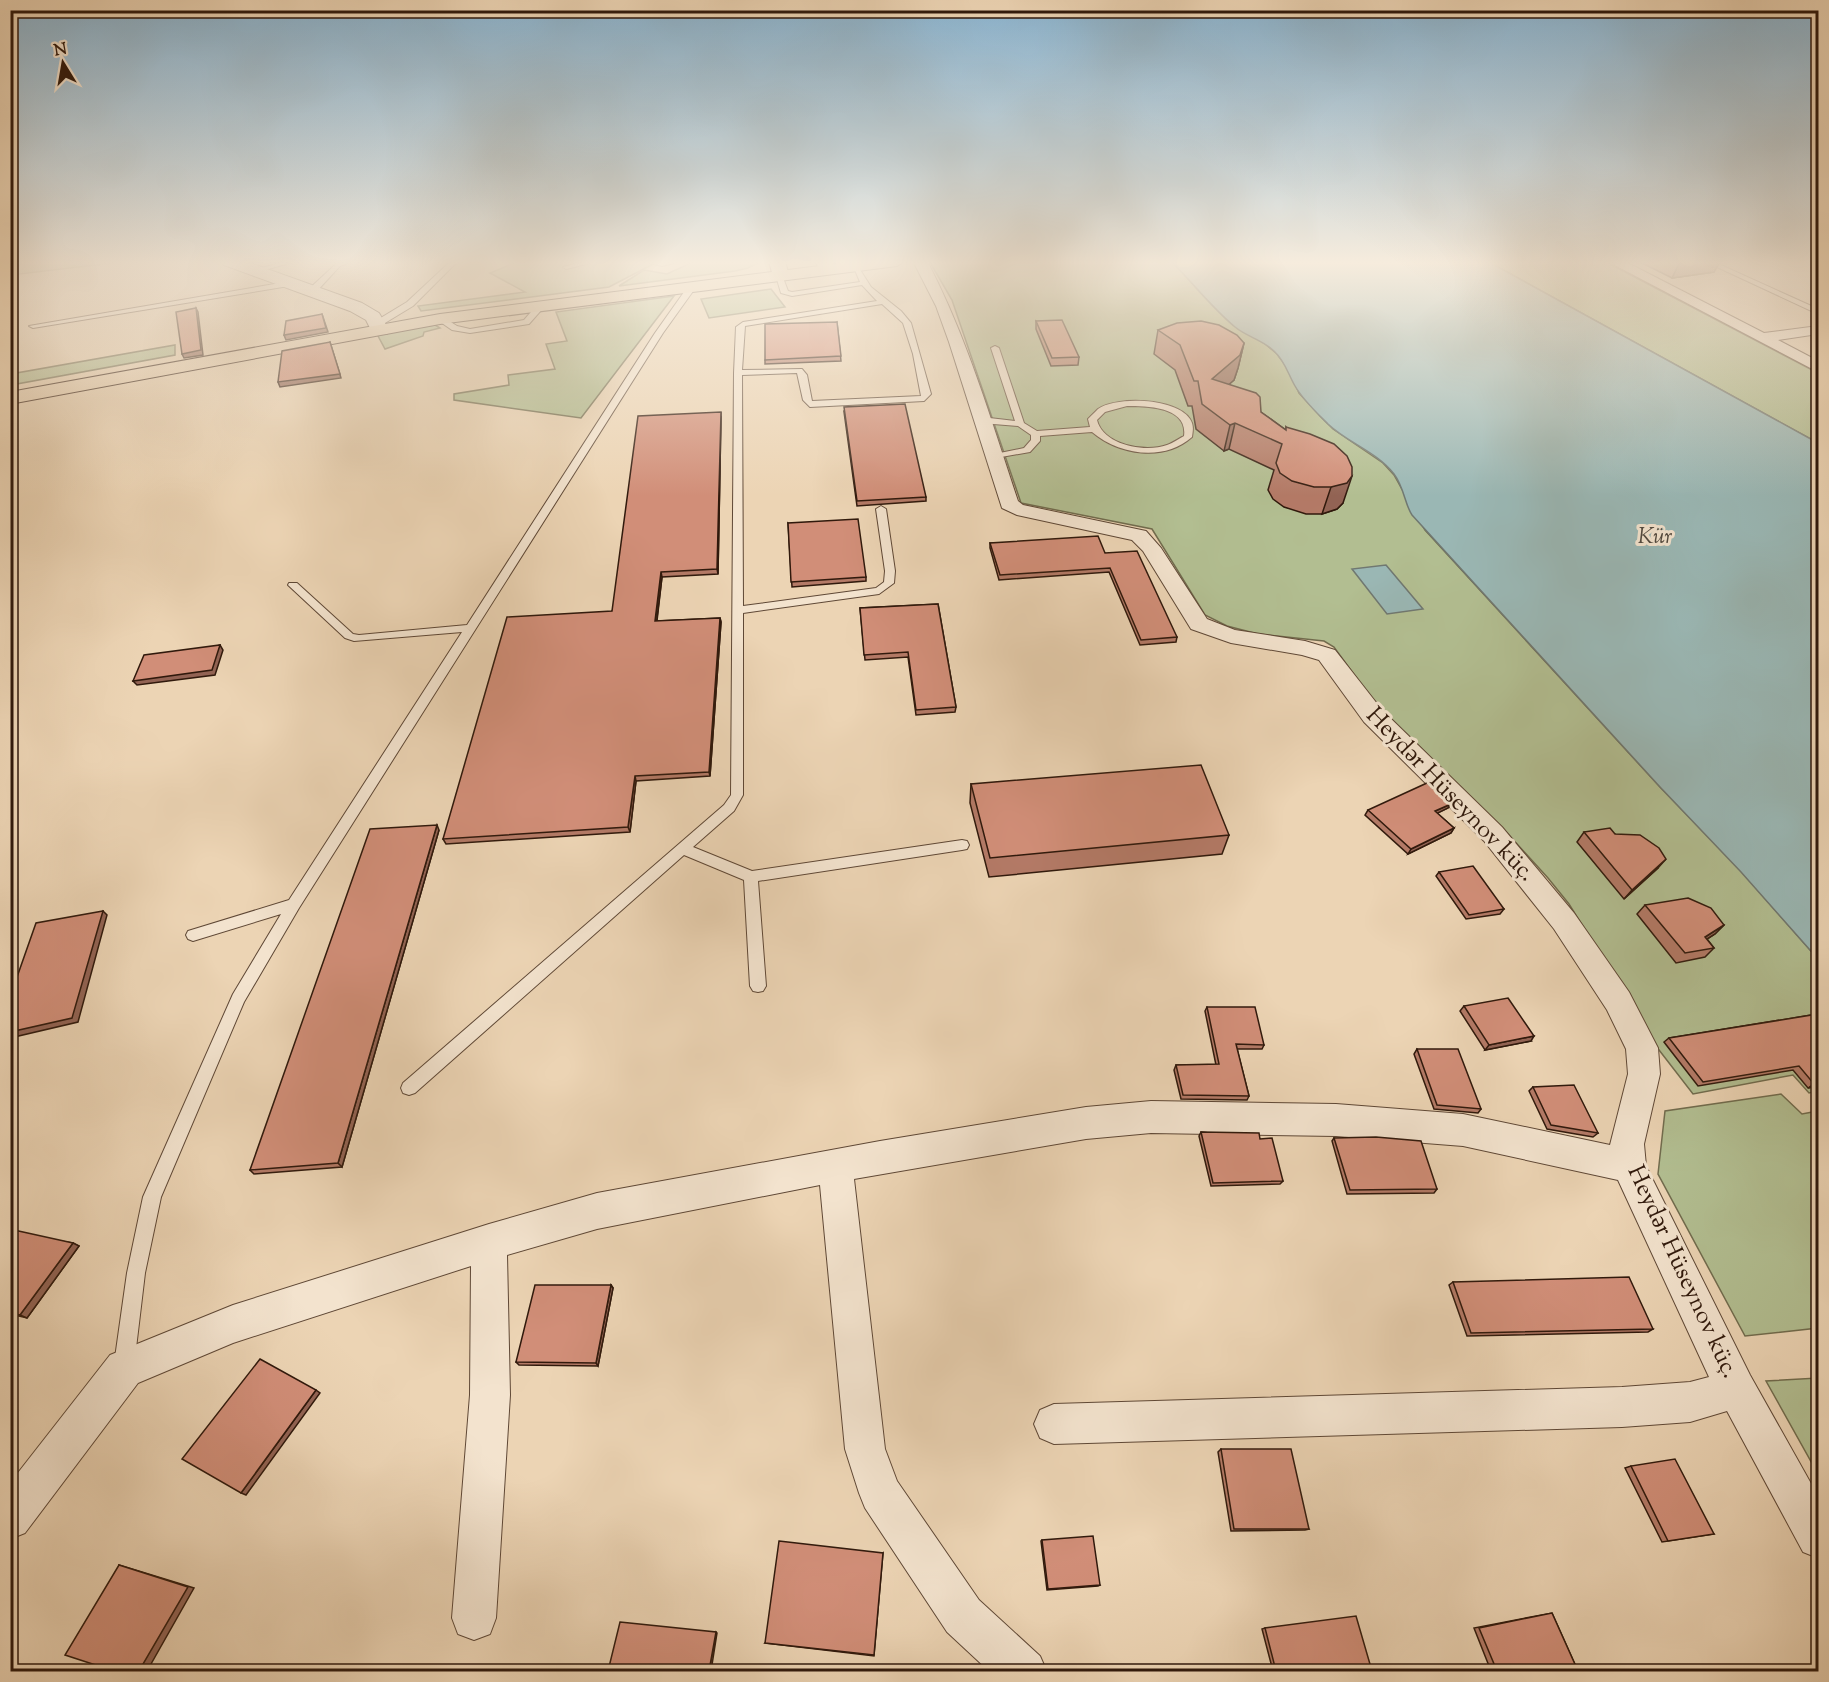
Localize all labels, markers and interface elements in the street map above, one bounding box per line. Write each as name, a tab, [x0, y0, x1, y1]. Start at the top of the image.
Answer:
north arrow	[33, 33, 93, 93]
text: N	[52, 38, 69, 63]
water label: Kür	[1638, 522, 1673, 554]
street label: Heydər Hüseynov küç.	[1357, 700, 1543, 890]
street label: Heydər Hüseynov küç.	[1618, 1160, 1746, 1384]

